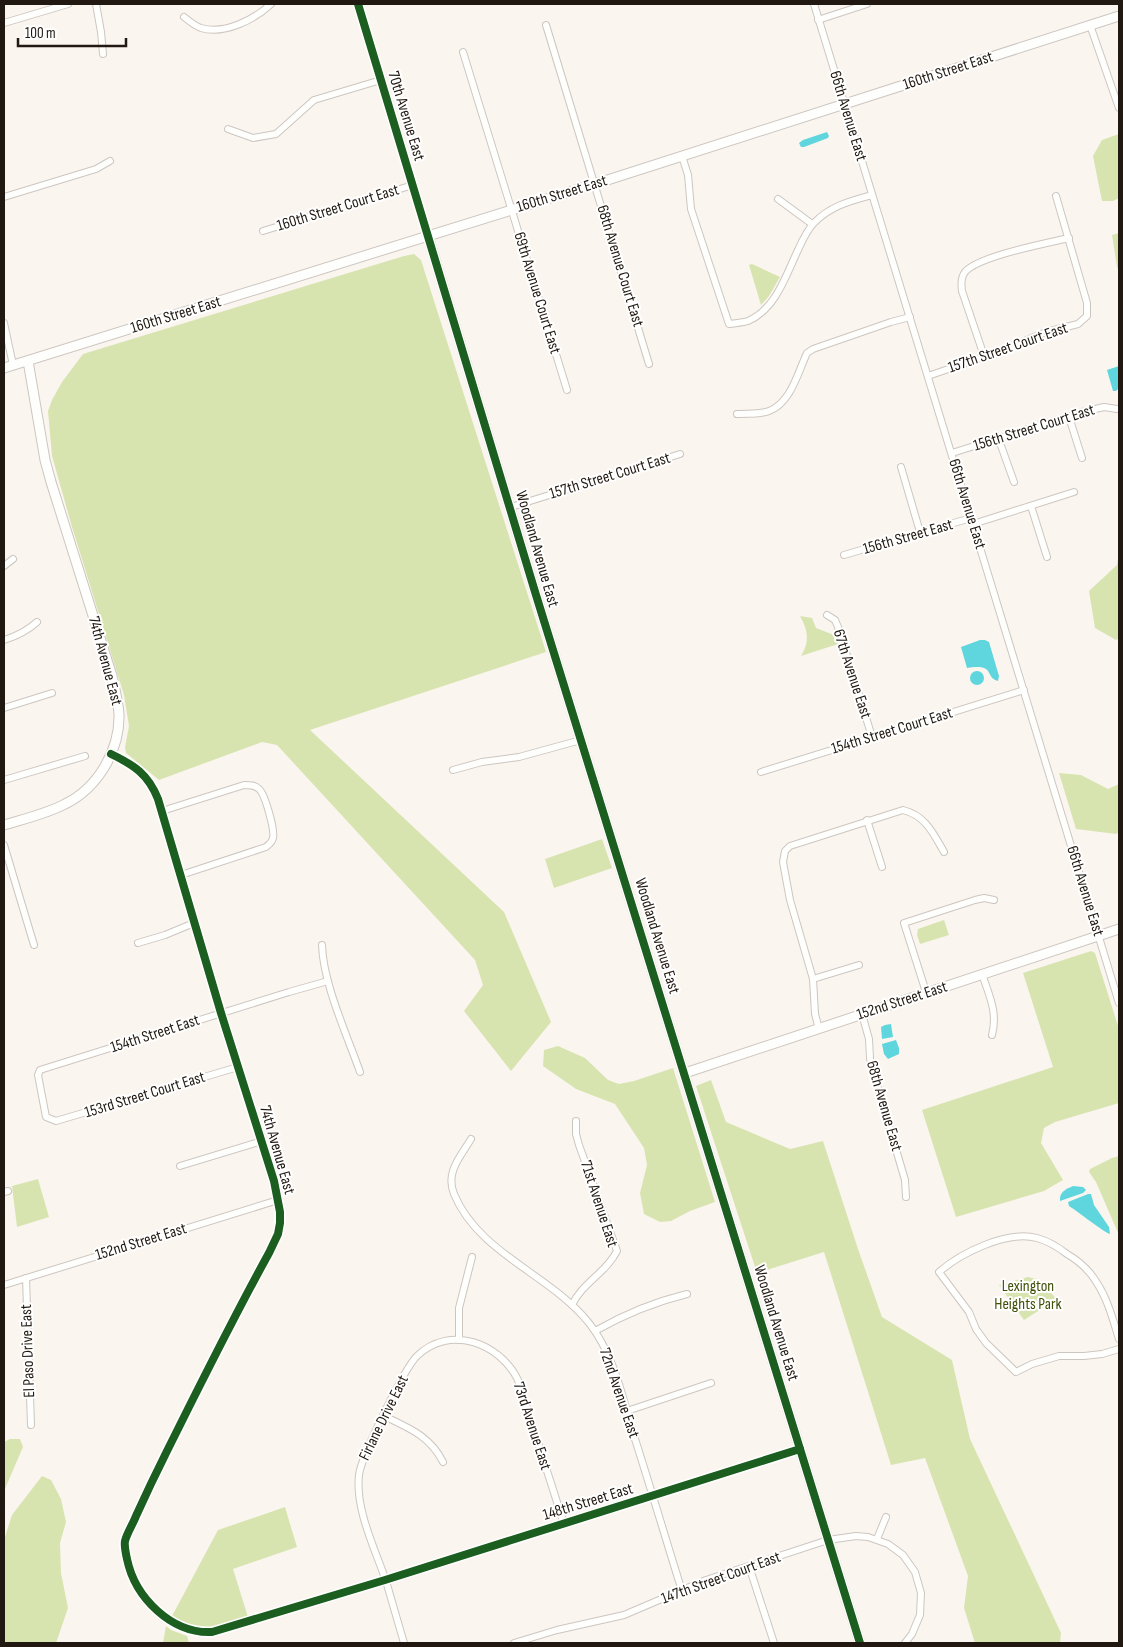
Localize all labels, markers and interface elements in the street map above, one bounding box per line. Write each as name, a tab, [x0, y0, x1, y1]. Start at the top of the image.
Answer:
scale bar	[18, 15, 125, 47]
text: 100 m	[25, 24, 56, 43]
street label: 160th Street East	[901, 47, 995, 94]
street label: 70th Avenue East	[383, 69, 429, 163]
street label: 66th Avenue East	[825, 69, 871, 163]
street label: 160th Street East	[515, 171, 610, 217]
street label: 160th Street Court East	[275, 180, 401, 236]
street label: 68th Avenue Court East	[592, 203, 648, 329]
street label: 69th Avenue Court East	[509, 230, 565, 356]
street label: 160th Street East	[129, 292, 224, 338]
street label: 157th Street Court East	[946, 319, 1070, 377]
street label: 156th Street Court East	[971, 400, 1097, 455]
street label: 157th Street Court East	[547, 449, 673, 503]
street label: 66th Avenue East	[944, 457, 990, 551]
street label: Woodland Avenue East	[511, 489, 563, 609]
street label: 156th Street East	[861, 515, 955, 559]
street label: 74th Avenue East	[84, 614, 126, 708]
street label: 67th Avenue East	[829, 627, 875, 721]
street label: 154th Street Court East	[829, 704, 955, 758]
street label: 66th Avenue East	[1062, 844, 1108, 938]
street label: Woodland Avenue East	[630, 876, 684, 996]
street label: 152nd Street East	[854, 977, 950, 1025]
street label: 154th Street East	[108, 1011, 202, 1057]
street label: 68th Avenue East	[862, 1059, 906, 1153]
street label: 153rd Street Court East	[83, 1068, 208, 1122]
street label: 74th Avenue East	[255, 1103, 299, 1197]
street label: 71st Avenue East	[576, 1158, 622, 1250]
street label: 152nd Street East	[93, 1219, 189, 1265]
street label: Woodland Avenue East	[749, 1263, 803, 1383]
park label: Lexington Heights Park	[994, 1277, 1062, 1314]
street label: El Paso Drive East	[17, 1304, 39, 1398]
street label: 72nd Avenue East	[595, 1346, 643, 1441]
street label: Firlane Drive East	[355, 1372, 413, 1464]
street label: 73rd Avenue East	[509, 1380, 555, 1473]
street label: 148th Street East	[541, 1479, 635, 1525]
street label: 147th Street Court East	[659, 1548, 783, 1608]

